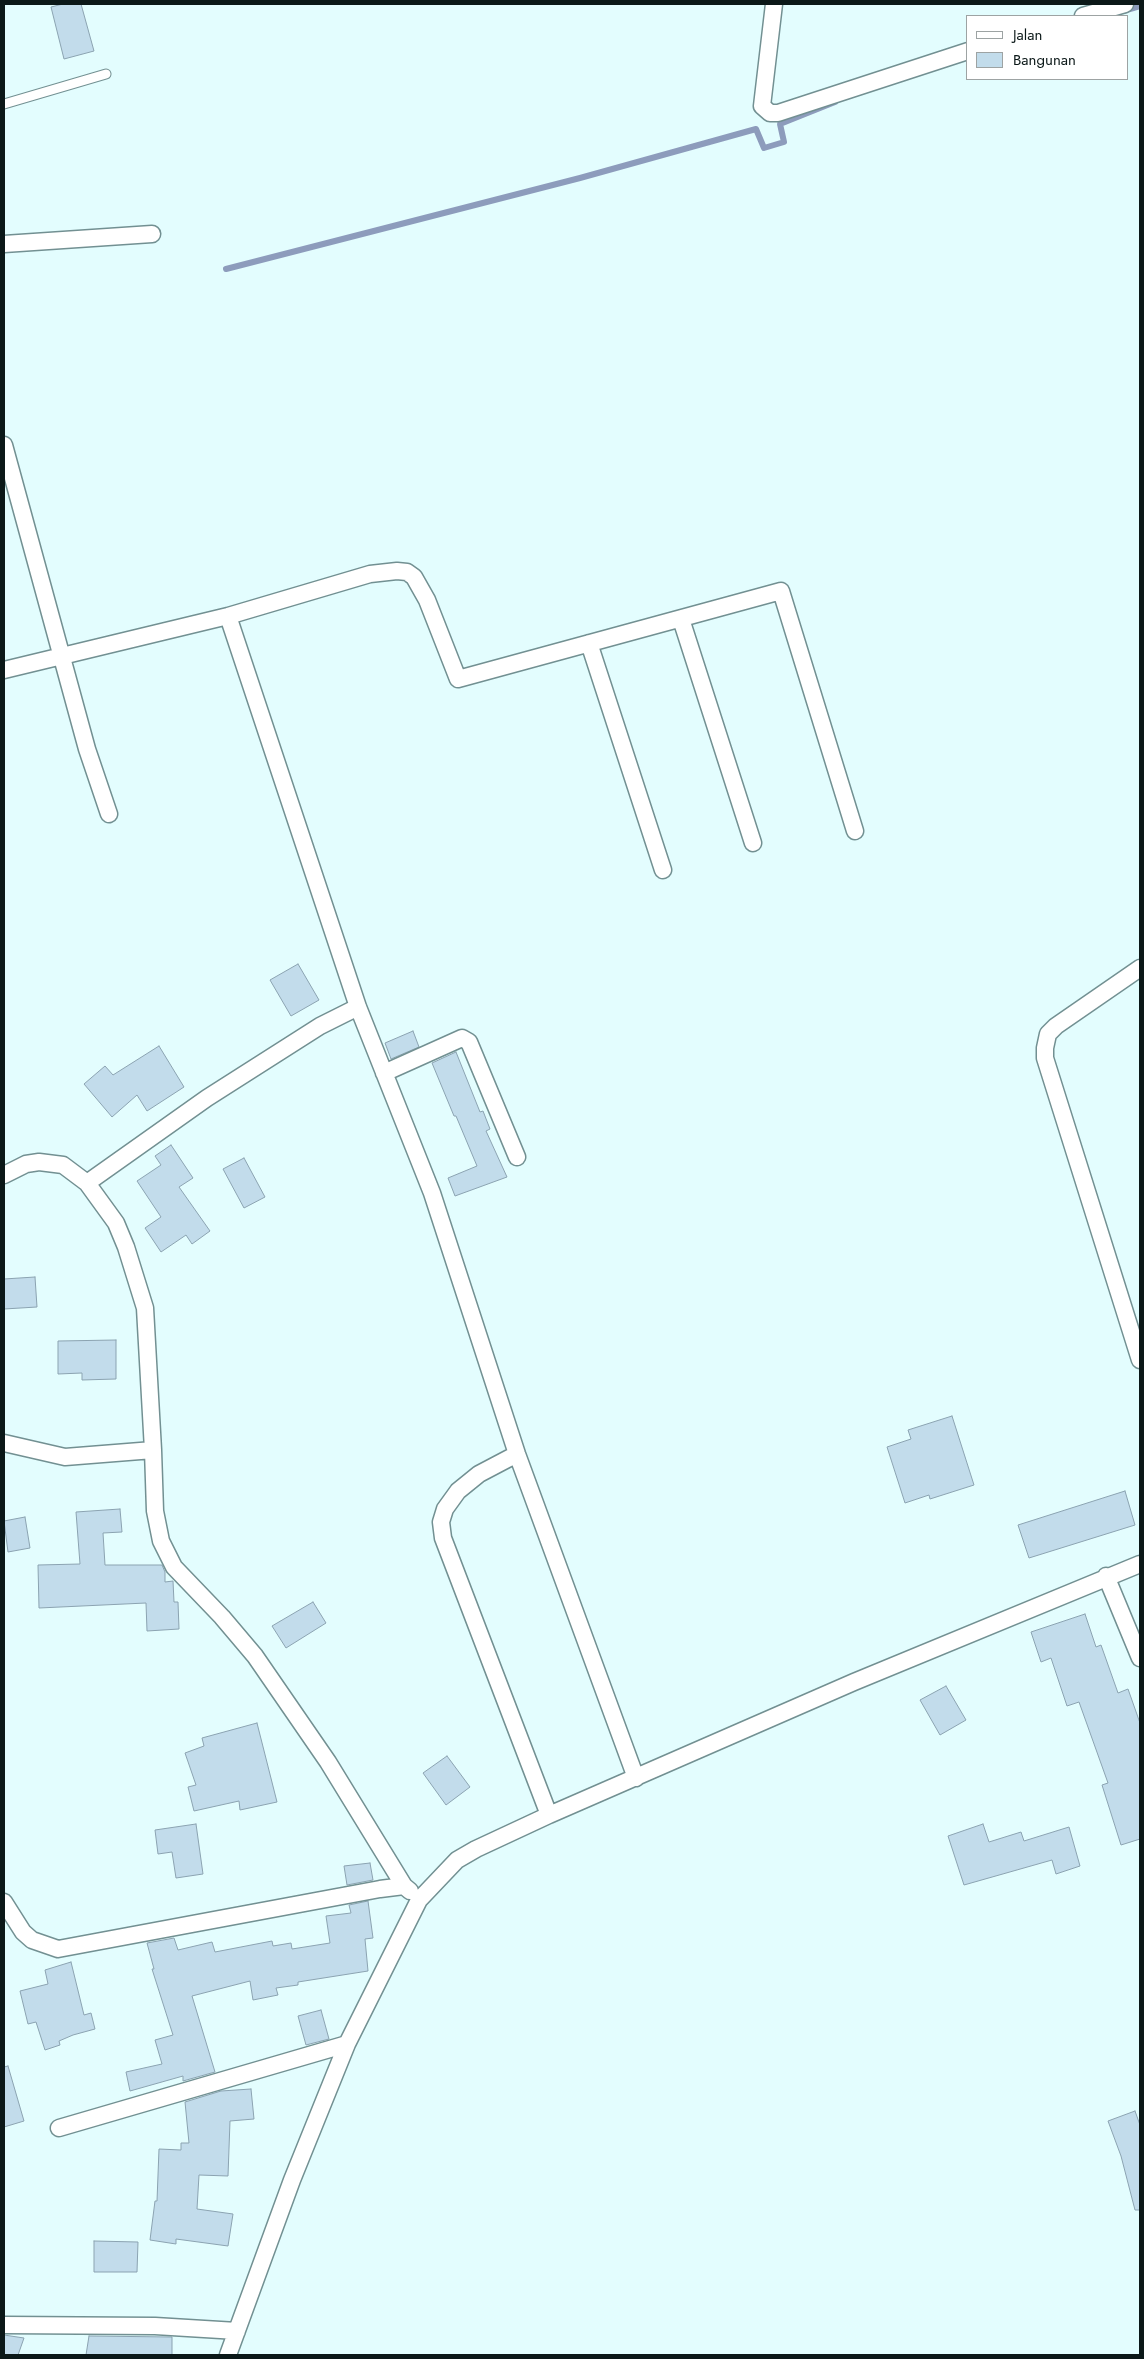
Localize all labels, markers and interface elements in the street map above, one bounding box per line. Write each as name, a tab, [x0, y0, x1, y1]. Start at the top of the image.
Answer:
legend	[966, 15, 1129, 80]
text: Jalan	[1013, 24, 1042, 46]
text: Bangunan	[1013, 49, 1076, 71]

